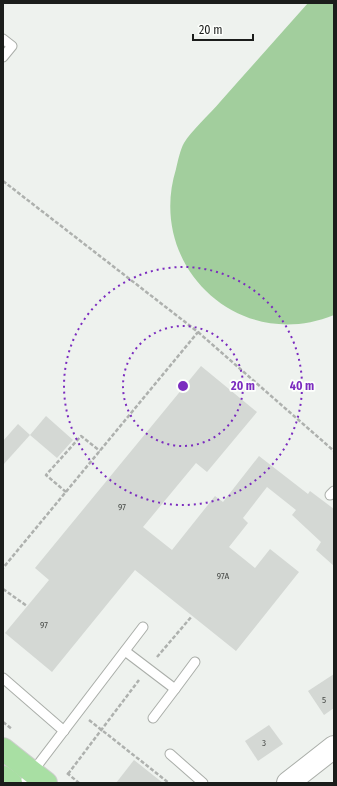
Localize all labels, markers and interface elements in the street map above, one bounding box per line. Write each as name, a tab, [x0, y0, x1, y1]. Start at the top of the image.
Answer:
scale bar	[193, 16, 253, 42]
text: 20 m	[199, 23, 223, 37]
centre of rings	[176, 379, 190, 393]
text: 20 m	[230, 379, 255, 393]
text: 40 m	[290, 379, 314, 393]
house number: 97	[118, 502, 126, 512]
house number: 97А	[217, 571, 229, 581]
house number: 97	[40, 620, 48, 630]
house number: 5	[322, 695, 326, 705]
house number: 3	[262, 738, 266, 748]

